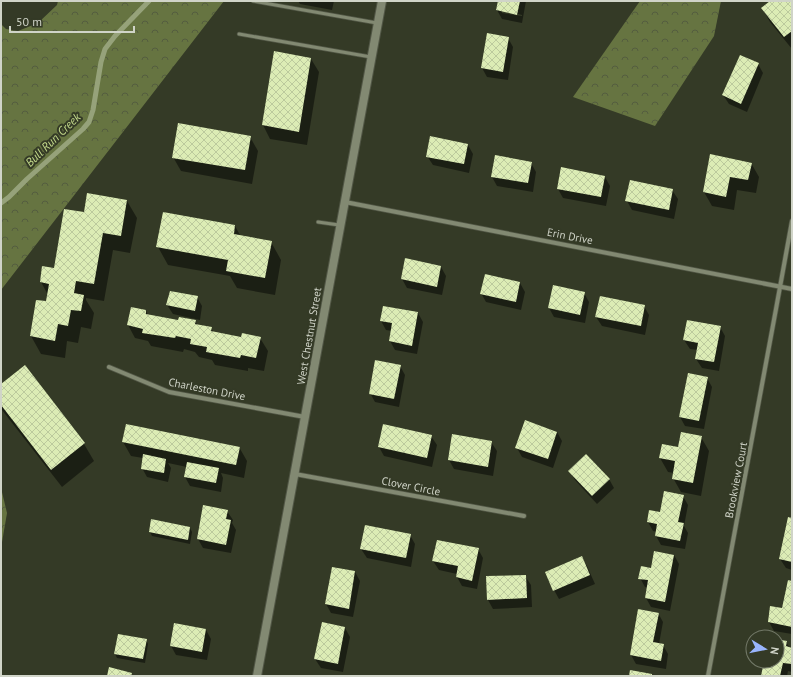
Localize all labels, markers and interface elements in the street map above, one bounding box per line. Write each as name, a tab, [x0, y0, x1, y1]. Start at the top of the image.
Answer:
scale bar	[10, 8, 134, 34]
text: 50 m	[16, 14, 42, 29]
water label: Bull Run Creek	[22, 109, 84, 170]
street label: Erin Drive	[546, 225, 594, 247]
street label: West Chestnut Street	[294, 286, 324, 386]
street label: Charleston Drive	[167, 375, 247, 403]
street label: Brookview Court	[722, 441, 750, 519]
street label: Clover Circle	[380, 473, 442, 499]
north arrow	[745, 629, 785, 669]
text: N	[767, 646, 782, 656]

